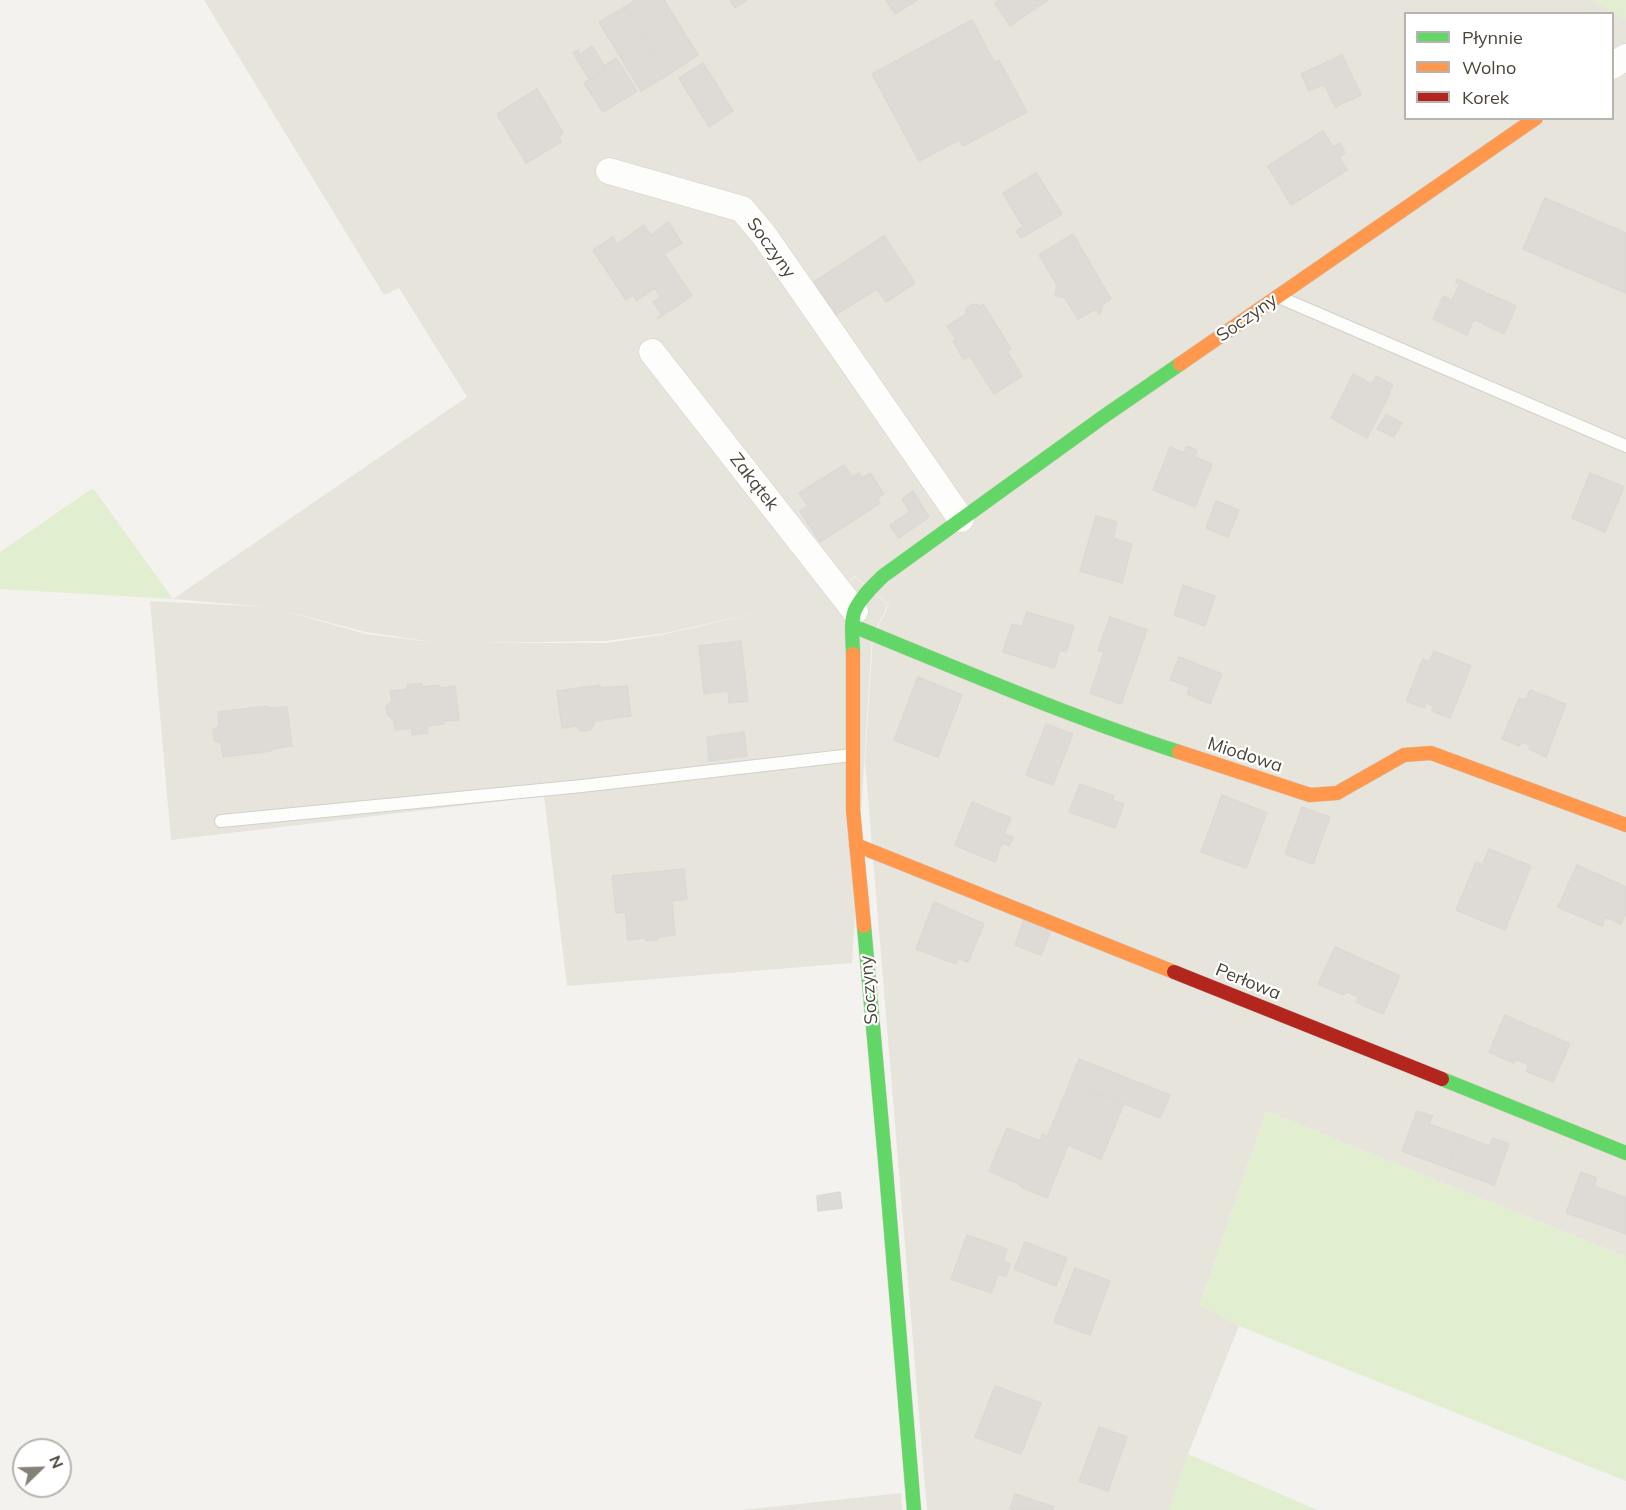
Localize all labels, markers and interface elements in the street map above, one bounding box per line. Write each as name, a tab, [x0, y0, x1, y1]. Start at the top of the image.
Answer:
legend	[1404, 12, 1614, 120]
text: Płynnie	[1462, 26, 1523, 49]
text: Wolno	[1462, 56, 1516, 79]
text: Korek	[1462, 86, 1509, 109]
street label: Soczyny	[742, 214, 800, 282]
street label: Soczyny	[1212, 289, 1282, 347]
street label: Zakątek	[725, 449, 783, 515]
street label: Miodowa	[1205, 733, 1285, 777]
street label: Soczyny	[855, 955, 883, 1025]
street label: Perłowa	[1212, 959, 1284, 1005]
north arrow	[12, 1438, 72, 1498]
text: N	[45, 1452, 68, 1471]

